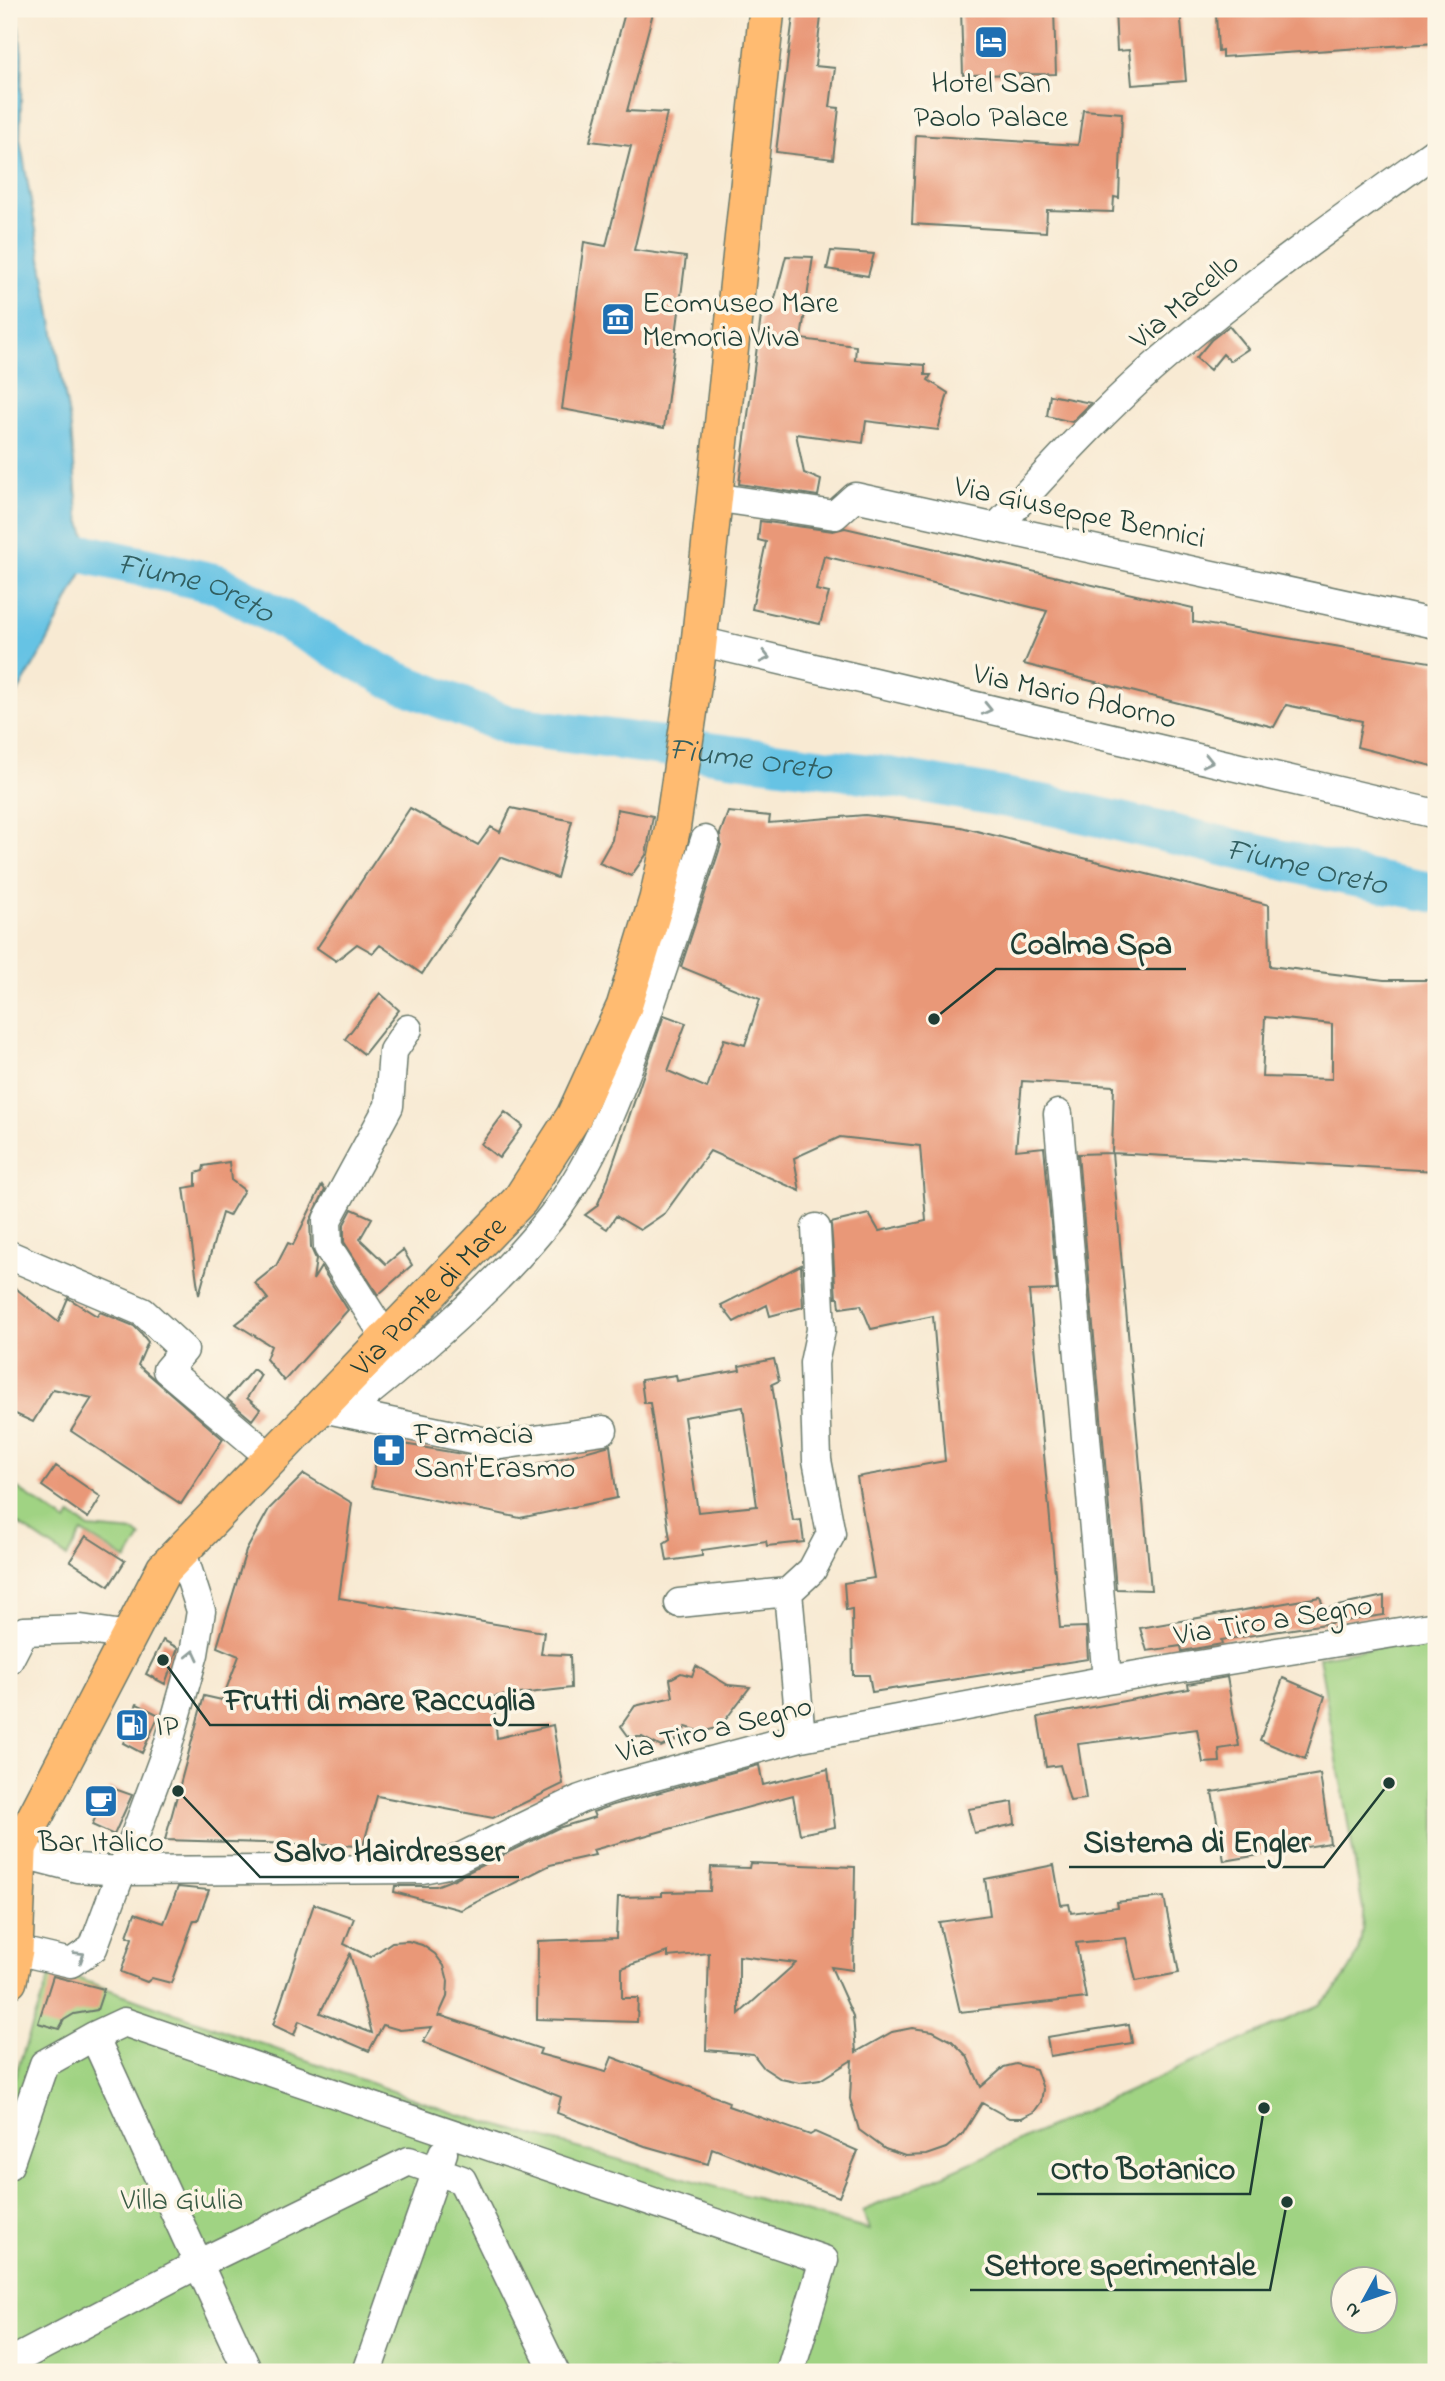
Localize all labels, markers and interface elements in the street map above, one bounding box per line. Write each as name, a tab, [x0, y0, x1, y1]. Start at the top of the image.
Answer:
hotel icon: Hotel San Paolo Palace	[972, 23, 1010, 61]
place label: Hotel San Paolo Palace	[914, 63, 1069, 141]
street label: Via Macello	[1121, 243, 1250, 362]
place label: Ecomuseo Mare Memoria Viva	[642, 283, 839, 361]
museum icon: Ecomuseo Mare Memoria Viva	[599, 300, 637, 338]
street label: Via Giuseppe Bennici	[949, 466, 1209, 562]
water label: Fiume Oreto	[112, 542, 283, 638]
one-way arrow	[759, 649, 771, 663]
street label: Via Mario Adorno	[967, 653, 1180, 743]
one-way arrow	[981, 701, 993, 715]
water label: Fiume Oreto	[665, 727, 836, 796]
one-way arrow	[1202, 752, 1214, 767]
water label: Fiume Oreto	[1220, 827, 1392, 910]
callout: Coalma Spa	[996, 916, 1186, 969]
text: Coalma Spa	[1010, 923, 1172, 970]
street label: Via Ponte di Mare	[341, 1207, 519, 1389]
place label: Farmacia Sant'Erasmo	[413, 1414, 575, 1492]
pharmacy icon: Farmacia Sant'Erasmo	[370, 1431, 408, 1469]
street label: Via Tiro a Segno	[1170, 1585, 1376, 1659]
one-way arrow	[185, 1649, 199, 1661]
callout: Frutti di mare Raccuglia	[210, 1672, 549, 1725]
text: Frutti di mare Raccuglia	[223, 1679, 535, 1727]
street label: Via Tiro a Segno	[611, 1685, 817, 1777]
fuel station icon: IP	[113, 1706, 151, 1744]
place label: IP	[156, 1706, 179, 1750]
cafe icon: Bar Italico	[82, 1782, 120, 1820]
callout: Sistema di Engler	[1069, 1814, 1324, 1867]
text: Sistema di Engler	[1083, 1821, 1312, 1869]
place label: Bar Italico	[37, 1822, 164, 1866]
callout: Salvo Hairdresser	[260, 1824, 519, 1877]
text: Salvo Hairdresser	[274, 1830, 505, 1877]
one-way arrow	[72, 1951, 85, 1964]
callout: Orto Botanico	[1037, 2141, 1250, 2194]
text: Orto Botanico	[1051, 2148, 1235, 2195]
park label: Villa Giulia	[120, 2180, 243, 2224]
callout: Settore sperimentale	[970, 2237, 1270, 2290]
text: Settore sperimentale	[984, 2244, 1258, 2291]
north arrow	[1330, 2266, 1400, 2336]
text: N	[1338, 2296, 1367, 2323]

